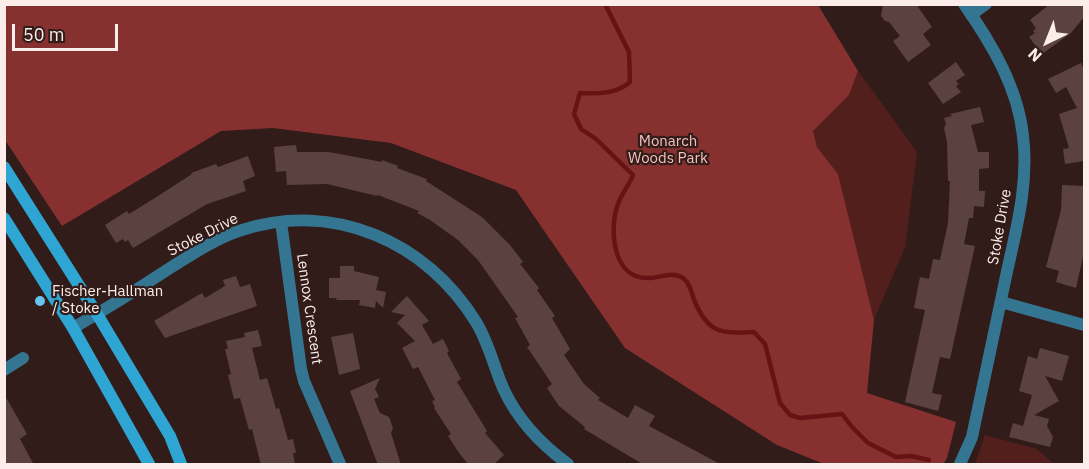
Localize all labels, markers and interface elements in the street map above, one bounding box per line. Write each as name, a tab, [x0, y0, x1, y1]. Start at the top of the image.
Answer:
scale bar	[15, 12, 122, 50]
north arrow	[1017, 12, 1077, 72]
text: 50 m	[23, 23, 65, 46]
text: N	[1024, 44, 1046, 66]
park label: Monarch Woods Park	[628, 133, 708, 168]
street label: Stoke Drive	[984, 188, 1016, 266]
street label: Stoke Drive	[165, 210, 241, 260]
street label: Lennox Crescent	[292, 252, 326, 366]
place label: Fischer-Hallman / Stoke	[52, 283, 163, 318]
marker: Fischer-Hallman / Stoke	[33, 294, 47, 308]

